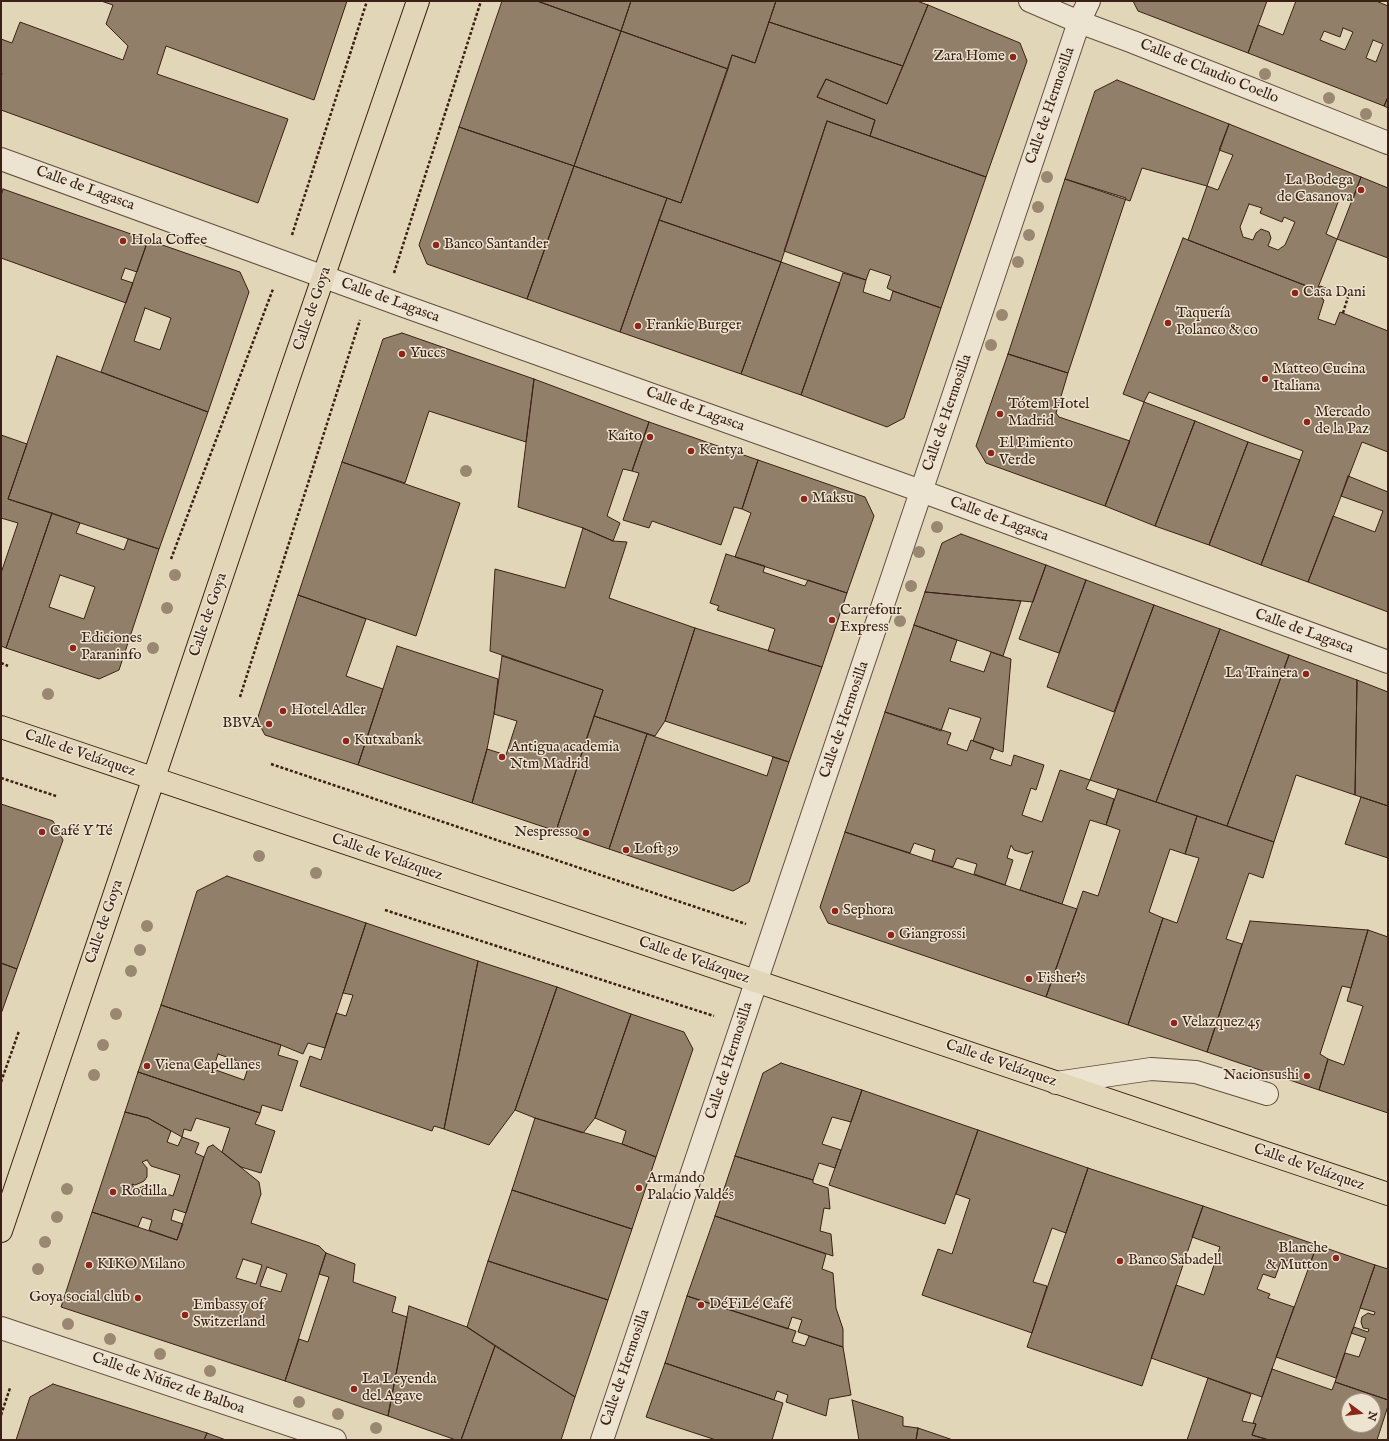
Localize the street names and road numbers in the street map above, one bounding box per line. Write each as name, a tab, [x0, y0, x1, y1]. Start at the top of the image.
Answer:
street label: Calle de Claudio Coello	[1137, 36, 1281, 108]
street label: Calle de Hermosilla	[1023, 45, 1079, 167]
street label: Calle de Lagasca	[33, 163, 137, 215]
street label: Calle de Goya	[290, 265, 336, 353]
street label: Calle de Lagasca	[338, 275, 442, 327]
street label: Calle de Hermosilla	[920, 352, 976, 474]
street label: Calle de Lagasca	[643, 384, 747, 436]
street label: Calle de Lagasca	[947, 494, 1051, 546]
street label: Calle de Goya	[186, 571, 232, 659]
street label: Calle de Lagasca	[1252, 606, 1356, 658]
street label: Calle de Hermosilla	[817, 659, 873, 781]
street label: Calle de Velázquez	[22, 727, 138, 781]
street label: Calle de Velázquez	[329, 831, 445, 885]
street label: Calle de Goya	[82, 878, 128, 966]
street label: Calle de Velázquez	[636, 934, 752, 988]
street label: Calle de Hermosilla	[703, 1000, 757, 1122]
street label: Calle de Velázquez	[943, 1037, 1059, 1091]
street label: Calle de Velázquez	[1251, 1141, 1367, 1195]
street label: Calle de Hermosilla	[598, 1307, 654, 1429]
street label: Calle de Núñez de Balboa	[89, 1349, 247, 1419]

